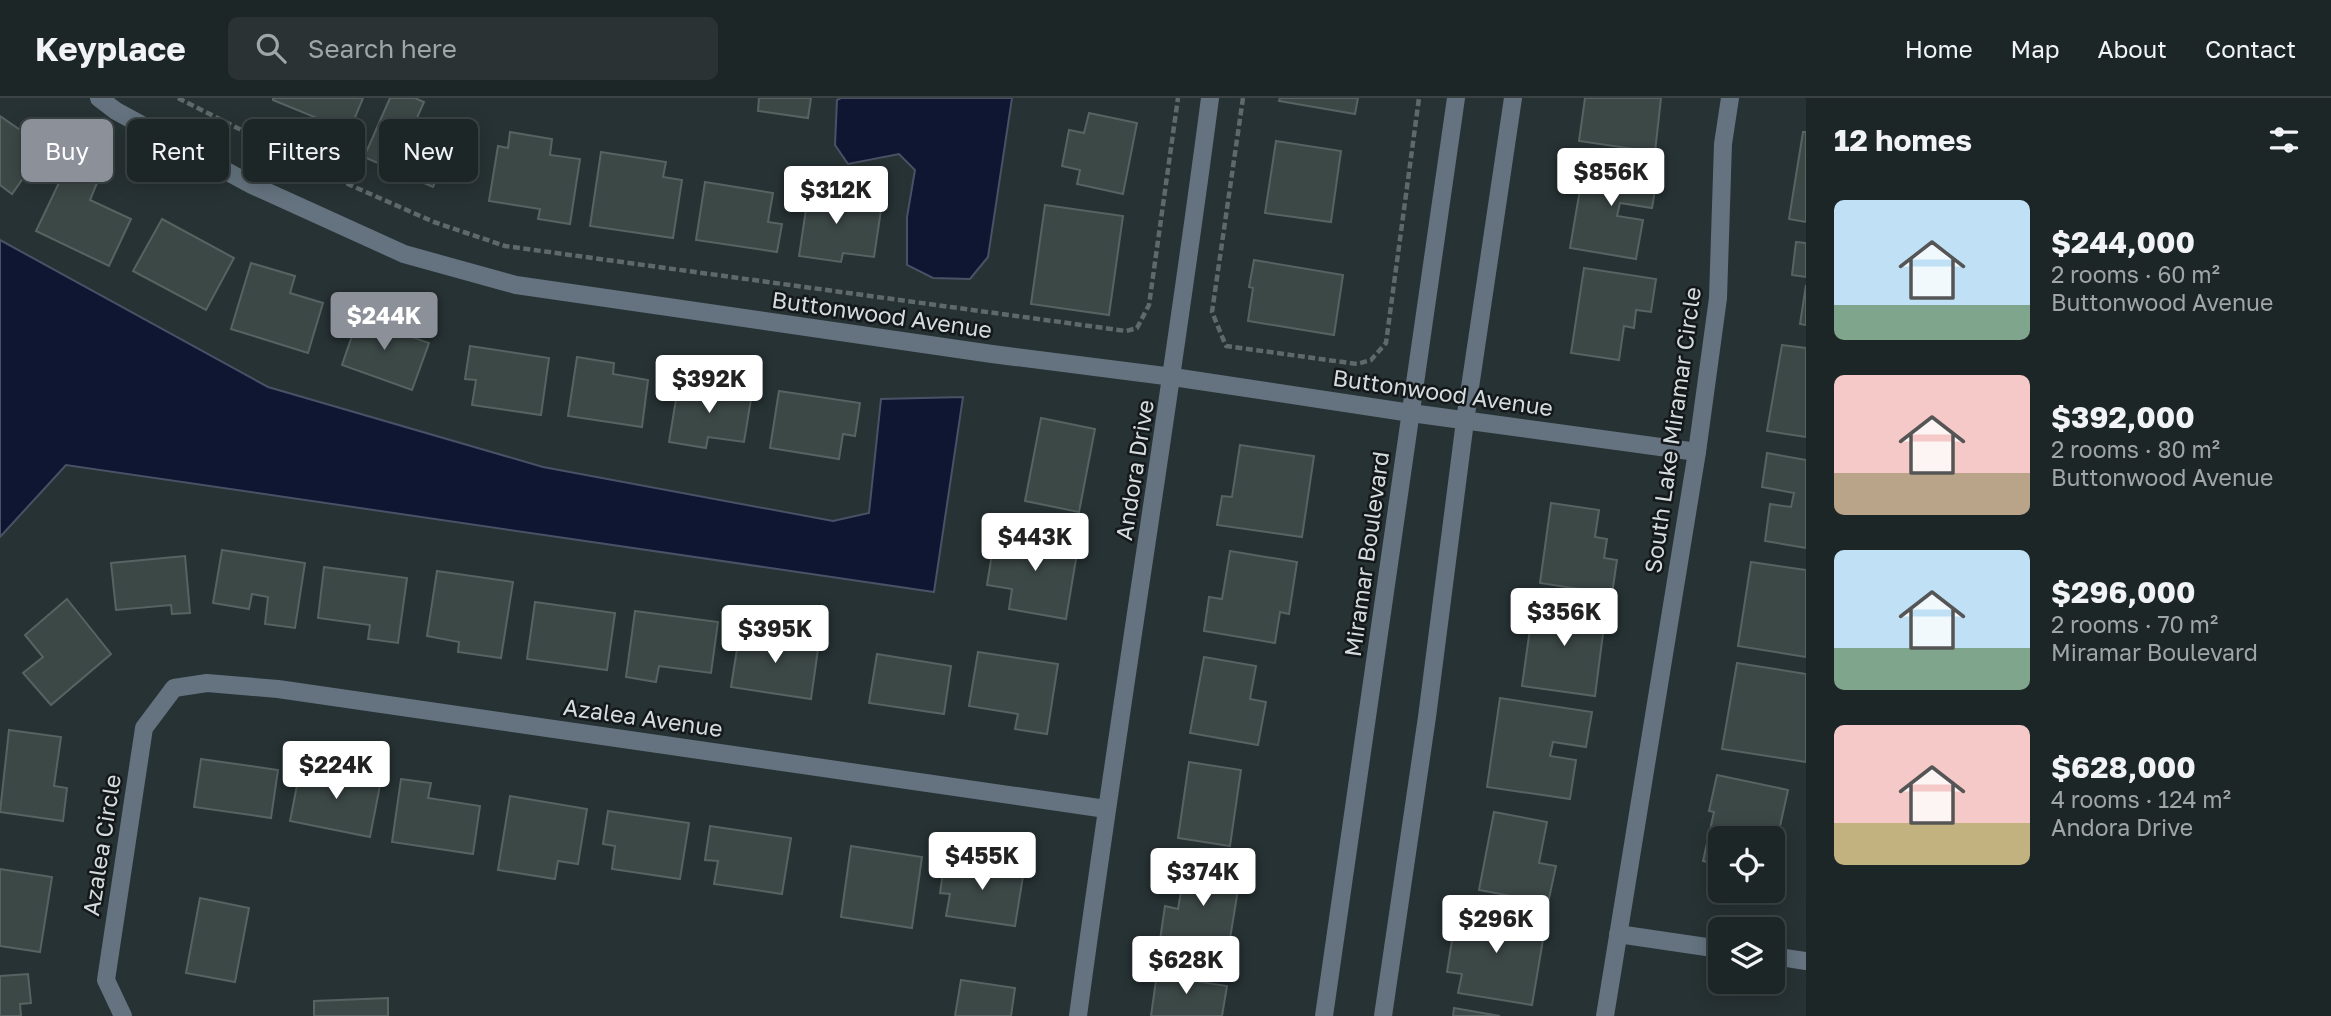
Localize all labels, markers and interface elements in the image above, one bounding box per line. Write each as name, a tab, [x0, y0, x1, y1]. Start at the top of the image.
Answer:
search box	[228, 17, 718, 80]
text: Keyplace	[35, 29, 186, 68]
icon: search	[252, 29, 290, 67]
text: Search here	[308, 33, 457, 64]
text: Home	[1905, 34, 1973, 63]
text: Map	[2011, 34, 2060, 63]
text: About	[2098, 34, 2167, 63]
text: Contact	[2205, 34, 2296, 63]
chip: Buy	[21, 119, 113, 182]
chip: Rent	[127, 119, 229, 182]
chip: Filters	[243, 119, 365, 182]
chip: New	[379, 119, 478, 182]
icon: filters	[2265, 121, 2303, 159]
text: 12 homes	[1834, 122, 1972, 158]
pin: $856K	[1562, 148, 1660, 208]
text: $856K	[1573, 157, 1649, 185]
pin: $312K	[787, 166, 885, 226]
text: $312K	[800, 175, 872, 203]
text: $244,000	[2051, 224, 2195, 260]
icon: home	[1890, 228, 1974, 312]
text: 2 rooms · 60 m²	[2051, 260, 2220, 288]
street label: Buttonwood Avenue	[770, 285, 994, 343]
street label: South Lake Miramar Circle	[1638, 285, 1706, 575]
text: Buttonwood Avenue	[2051, 288, 2273, 316]
pin: $244K	[335, 292, 433, 352]
text: $244K	[347, 301, 421, 329]
pin: $392K	[660, 356, 758, 415]
street label: Buttonwood Avenue	[1331, 363, 1555, 421]
text: $392K	[672, 364, 746, 392]
street label: Andora Drive	[1109, 398, 1159, 542]
text: $392,000	[2051, 399, 2195, 435]
icon: home	[1890, 403, 1974, 487]
text: 2 rooms · 80 m²	[2051, 435, 2220, 463]
street label: Miramar Boulevard	[1338, 450, 1394, 658]
text: Buttonwood Avenue	[2051, 463, 2273, 491]
pin: $443K	[986, 514, 1084, 573]
text: $443K	[998, 522, 1072, 550]
text: $296,000	[2051, 574, 2196, 610]
icon: home	[1890, 578, 1974, 662]
pin: $356K	[1515, 588, 1613, 648]
text: $356K	[1527, 597, 1601, 625]
pin: $395K	[726, 606, 824, 665]
text: 2 rooms · 70 m²	[2051, 610, 2218, 638]
text: $395K	[738, 614, 812, 642]
text: Miramar Boulevard	[2051, 638, 2258, 666]
street label: Azalea Avenue	[561, 692, 725, 742]
pin: $224K	[287, 742, 385, 801]
text: $628,000	[2051, 749, 2196, 785]
text: $224K	[299, 750, 373, 778]
icon: home	[1890, 753, 1974, 837]
street label: Azalea Circle	[76, 772, 126, 918]
text: 4 rooms · 124 m²	[2051, 785, 2231, 813]
text: Andora Drive	[2051, 813, 2193, 841]
map controls	[1708, 826, 1785, 994]
button: locate	[1708, 826, 1785, 903]
pin: $455K	[933, 832, 1031, 892]
text: $455K	[945, 841, 1019, 869]
pin: $374K	[1154, 848, 1252, 908]
text: $374K	[1166, 857, 1240, 885]
pin: $296K	[1447, 896, 1545, 955]
text: $296K	[1458, 904, 1534, 932]
button: layers	[1708, 917, 1785, 994]
pin: $628K	[1137, 936, 1235, 996]
text: $628K	[1148, 945, 1224, 973]

